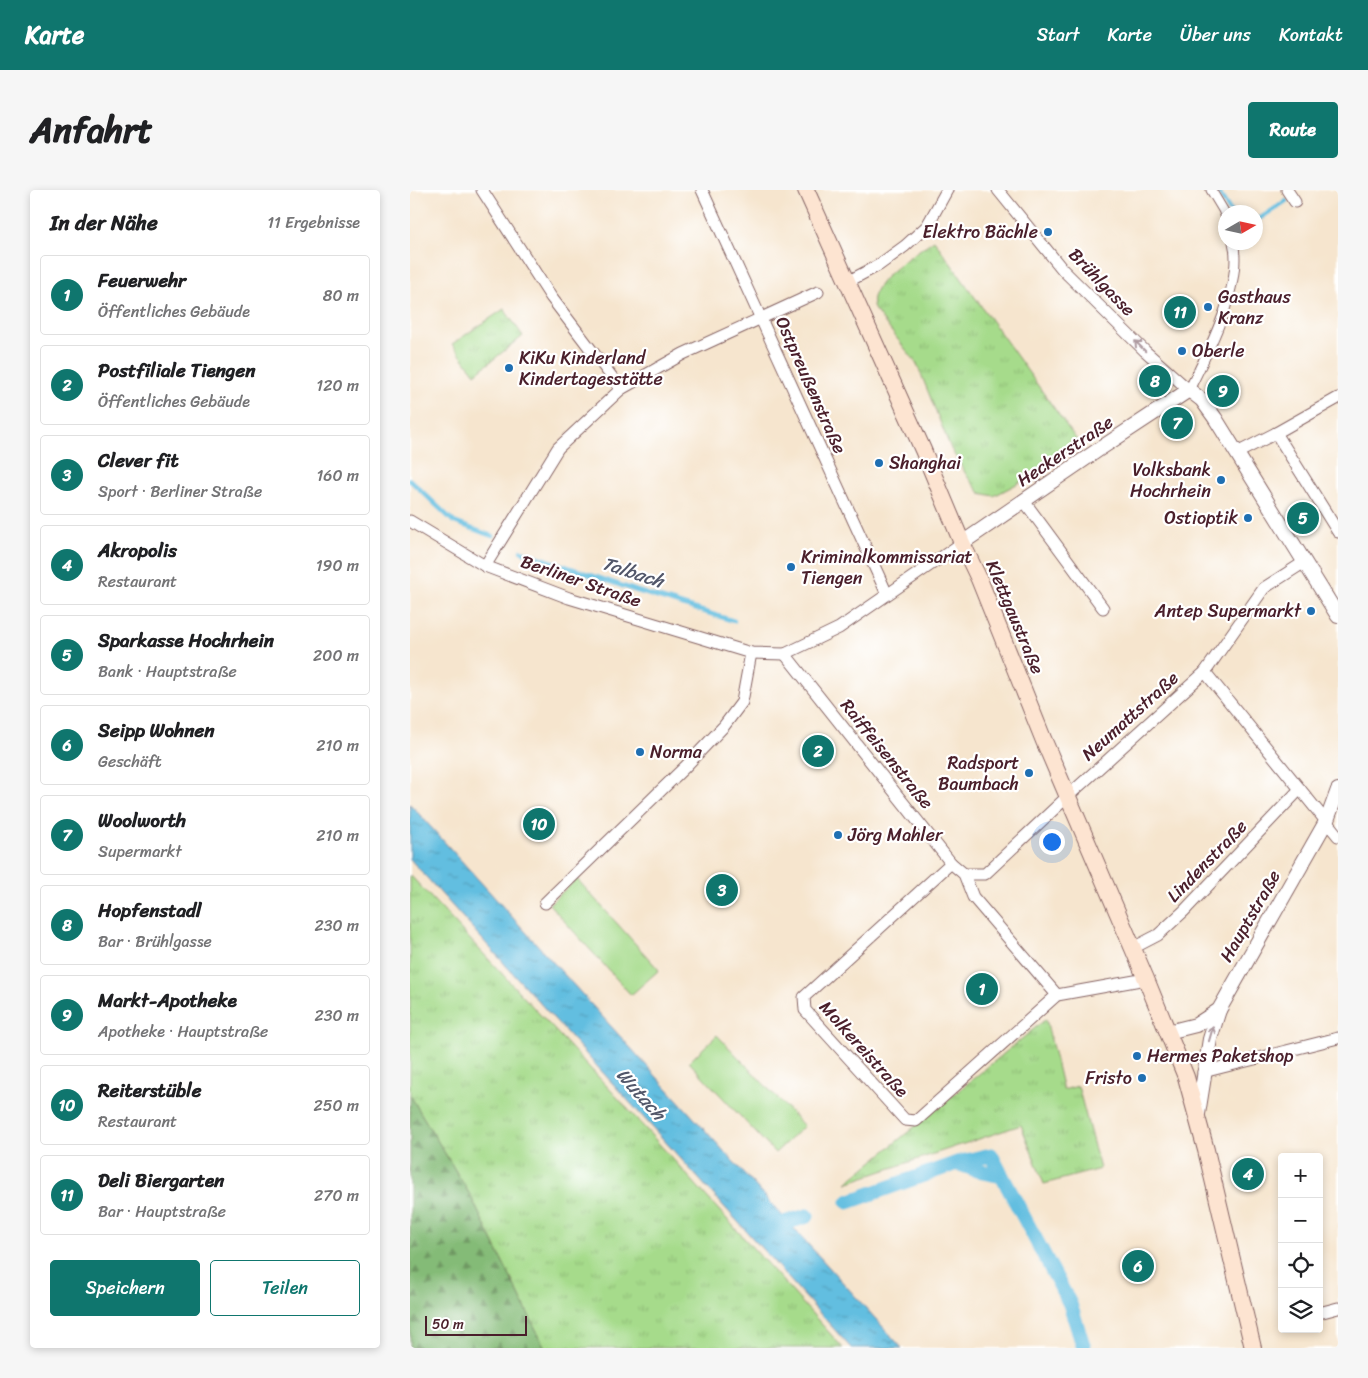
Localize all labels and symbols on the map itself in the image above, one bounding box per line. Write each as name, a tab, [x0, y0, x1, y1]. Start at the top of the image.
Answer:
north arrow	[1218, 205, 1263, 250]
place label: Elektro Bächle	[922, 216, 1038, 248]
marker: Elektro Bächle	[1042, 226, 1054, 238]
street label: Brühlgasse	[1061, 240, 1143, 324]
place label: Gasthaus Kranz	[1218, 281, 1292, 334]
pin: 11	[1164, 293, 1196, 331]
marker: Gasthaus Kranz	[1202, 301, 1214, 313]
street label: Ostpreußenstraße	[766, 311, 856, 459]
place label: Oberle	[1192, 335, 1245, 367]
one-way arrow	[1134, 340, 1146, 352]
place label: KiKu Kinderland Kindertagesstätte	[519, 342, 663, 395]
marker: Oberle	[1176, 345, 1188, 357]
marker: KiKu Kinderland Kindertagesstätte	[503, 362, 515, 374]
pin: 8	[1139, 362, 1171, 400]
pin: 9	[1207, 372, 1239, 410]
pin: 7	[1161, 404, 1193, 442]
street label: Heckerstraße	[1010, 407, 1120, 495]
place label: Shanghai	[889, 447, 962, 479]
place label: Volksbank Hochrhein	[1130, 454, 1211, 507]
marker: Shanghai	[873, 457, 885, 469]
marker: Volksbank Hochrhein	[1215, 474, 1227, 486]
pin: 5	[1287, 499, 1319, 537]
place label: Ostioptik	[1164, 502, 1238, 534]
marker: Ostioptik	[1242, 512, 1254, 524]
place label: Kriminalkommissariat Tiengen	[801, 541, 972, 594]
street label: Berliner Straße	[516, 545, 646, 617]
water label: Talbach	[598, 547, 670, 598]
street label: Klettgaustraße	[977, 555, 1053, 679]
marker: Kriminalkommissariat Tiengen	[785, 561, 797, 573]
place label: Antep Supermarkt	[1154, 595, 1302, 627]
marker: Antep Supermarkt	[1305, 605, 1317, 617]
street label: Neumattstraße	[1074, 663, 1186, 769]
street label: Raiffeisenstraße	[832, 691, 942, 817]
pin: 2	[802, 732, 834, 770]
place label: Norma	[650, 736, 703, 768]
marker: Norma	[634, 746, 646, 758]
place label: Radsport Baumbach	[938, 747, 1019, 800]
marker: Radsport Baumbach	[1023, 767, 1035, 779]
pin: 10	[523, 805, 555, 843]
street label: Lindenstraße	[1159, 812, 1255, 910]
place label: Jörg Mahler	[847, 819, 944, 851]
marker: Jörg Mahler	[832, 829, 844, 841]
your location	[1039, 829, 1065, 855]
street label: Hauptstraße	[1211, 864, 1289, 968]
pin: 3	[706, 871, 738, 909]
pin: 1	[966, 970, 998, 1008]
street label: Molkereistraße	[811, 993, 917, 1105]
one-way arrow	[1207, 1027, 1217, 1043]
place label: Hermes Paketshop	[1147, 1040, 1294, 1072]
marker: Hermes Paketshop	[1131, 1050, 1143, 1062]
water label: Wutach	[608, 1060, 675, 1130]
place label: Fristo	[1085, 1062, 1132, 1094]
marker: Fristo	[1136, 1072, 1148, 1084]
pin: 4	[1232, 1155, 1264, 1193]
pin: 6	[1122, 1247, 1154, 1285]
scale bar	[425, 1313, 528, 1336]

